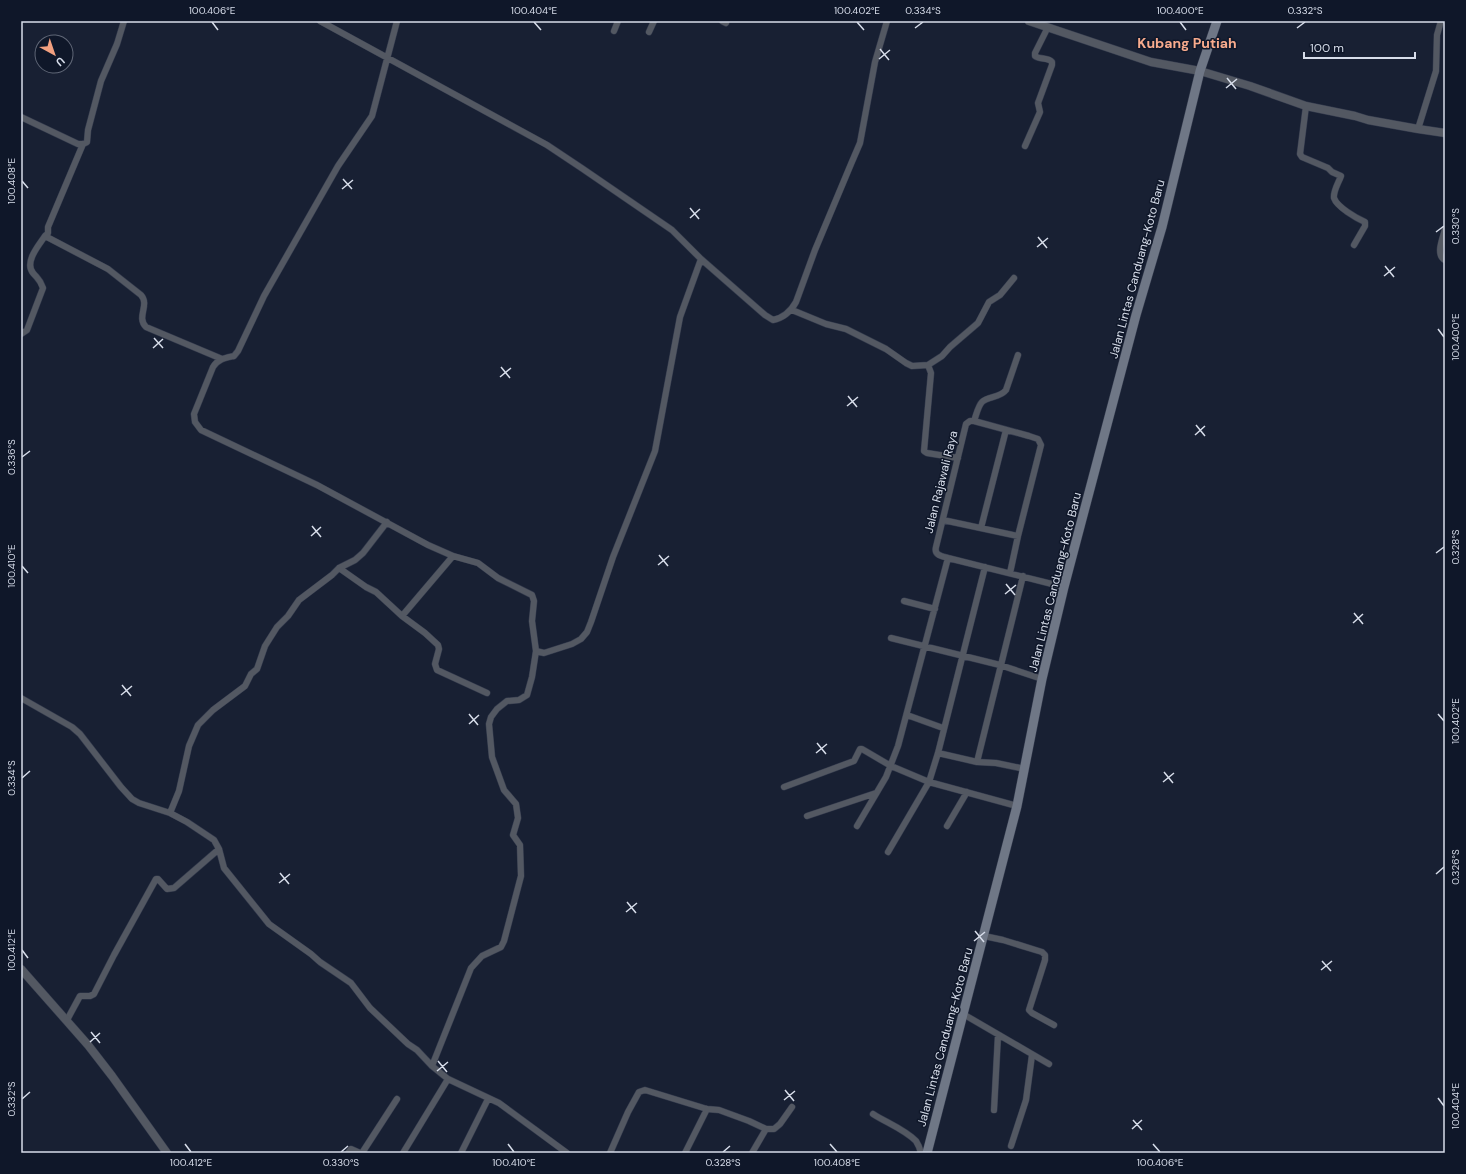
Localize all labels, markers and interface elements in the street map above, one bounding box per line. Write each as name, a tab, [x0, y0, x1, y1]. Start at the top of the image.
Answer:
text: 100.406°E	[189, 4, 236, 17]
text: 100.404°E	[511, 4, 558, 17]
text: 100.402°E	[834, 4, 880, 17]
text: 0.334°S	[905, 4, 941, 17]
text: 100.400°E	[1156, 4, 1204, 17]
text: 0.332°S	[1287, 4, 1323, 17]
north arrow	[34, 34, 74, 74]
district label: Kubang Putiah	[1137, 34, 1237, 52]
scale bar	[1304, 34, 1415, 60]
text: 100 m	[1310, 40, 1344, 56]
text: U	[53, 54, 68, 69]
text: 100.408°E	[5, 157, 18, 204]
street label: Jalan Lintas Canduang-Koto Baru	[1105, 178, 1169, 360]
text: 0.330°S	[1449, 208, 1462, 244]
text: 100.400°E	[1449, 313, 1462, 361]
street label: Jalan Rajawali Raya	[921, 429, 961, 535]
text: 0.336°S	[5, 439, 18, 475]
street label: Jalan Lintas Canduang-Koto Baru	[1025, 490, 1085, 674]
text: 0.328°S	[1449, 529, 1462, 565]
text: 100.410°E	[5, 544, 18, 588]
text: 100.402°E	[1449, 698, 1462, 744]
text: 0.334°S	[5, 760, 18, 796]
text: 0.326°S	[1449, 849, 1462, 885]
text: 100.412°E	[5, 928, 18, 971]
street label: Jalan Lintas Canduang-Koto Baru	[913, 946, 977, 1128]
text: 0.332°S	[5, 1081, 18, 1117]
text: 100.404°E	[1449, 1082, 1462, 1129]
text: 100.412°E	[170, 1156, 213, 1169]
text: 0.330°S	[323, 1156, 359, 1169]
text: 100.410°E	[492, 1156, 536, 1169]
text: 0.328°S	[705, 1156, 741, 1169]
text: 100.408°E	[814, 1156, 861, 1169]
text: 100.406°E	[1137, 1156, 1184, 1169]

